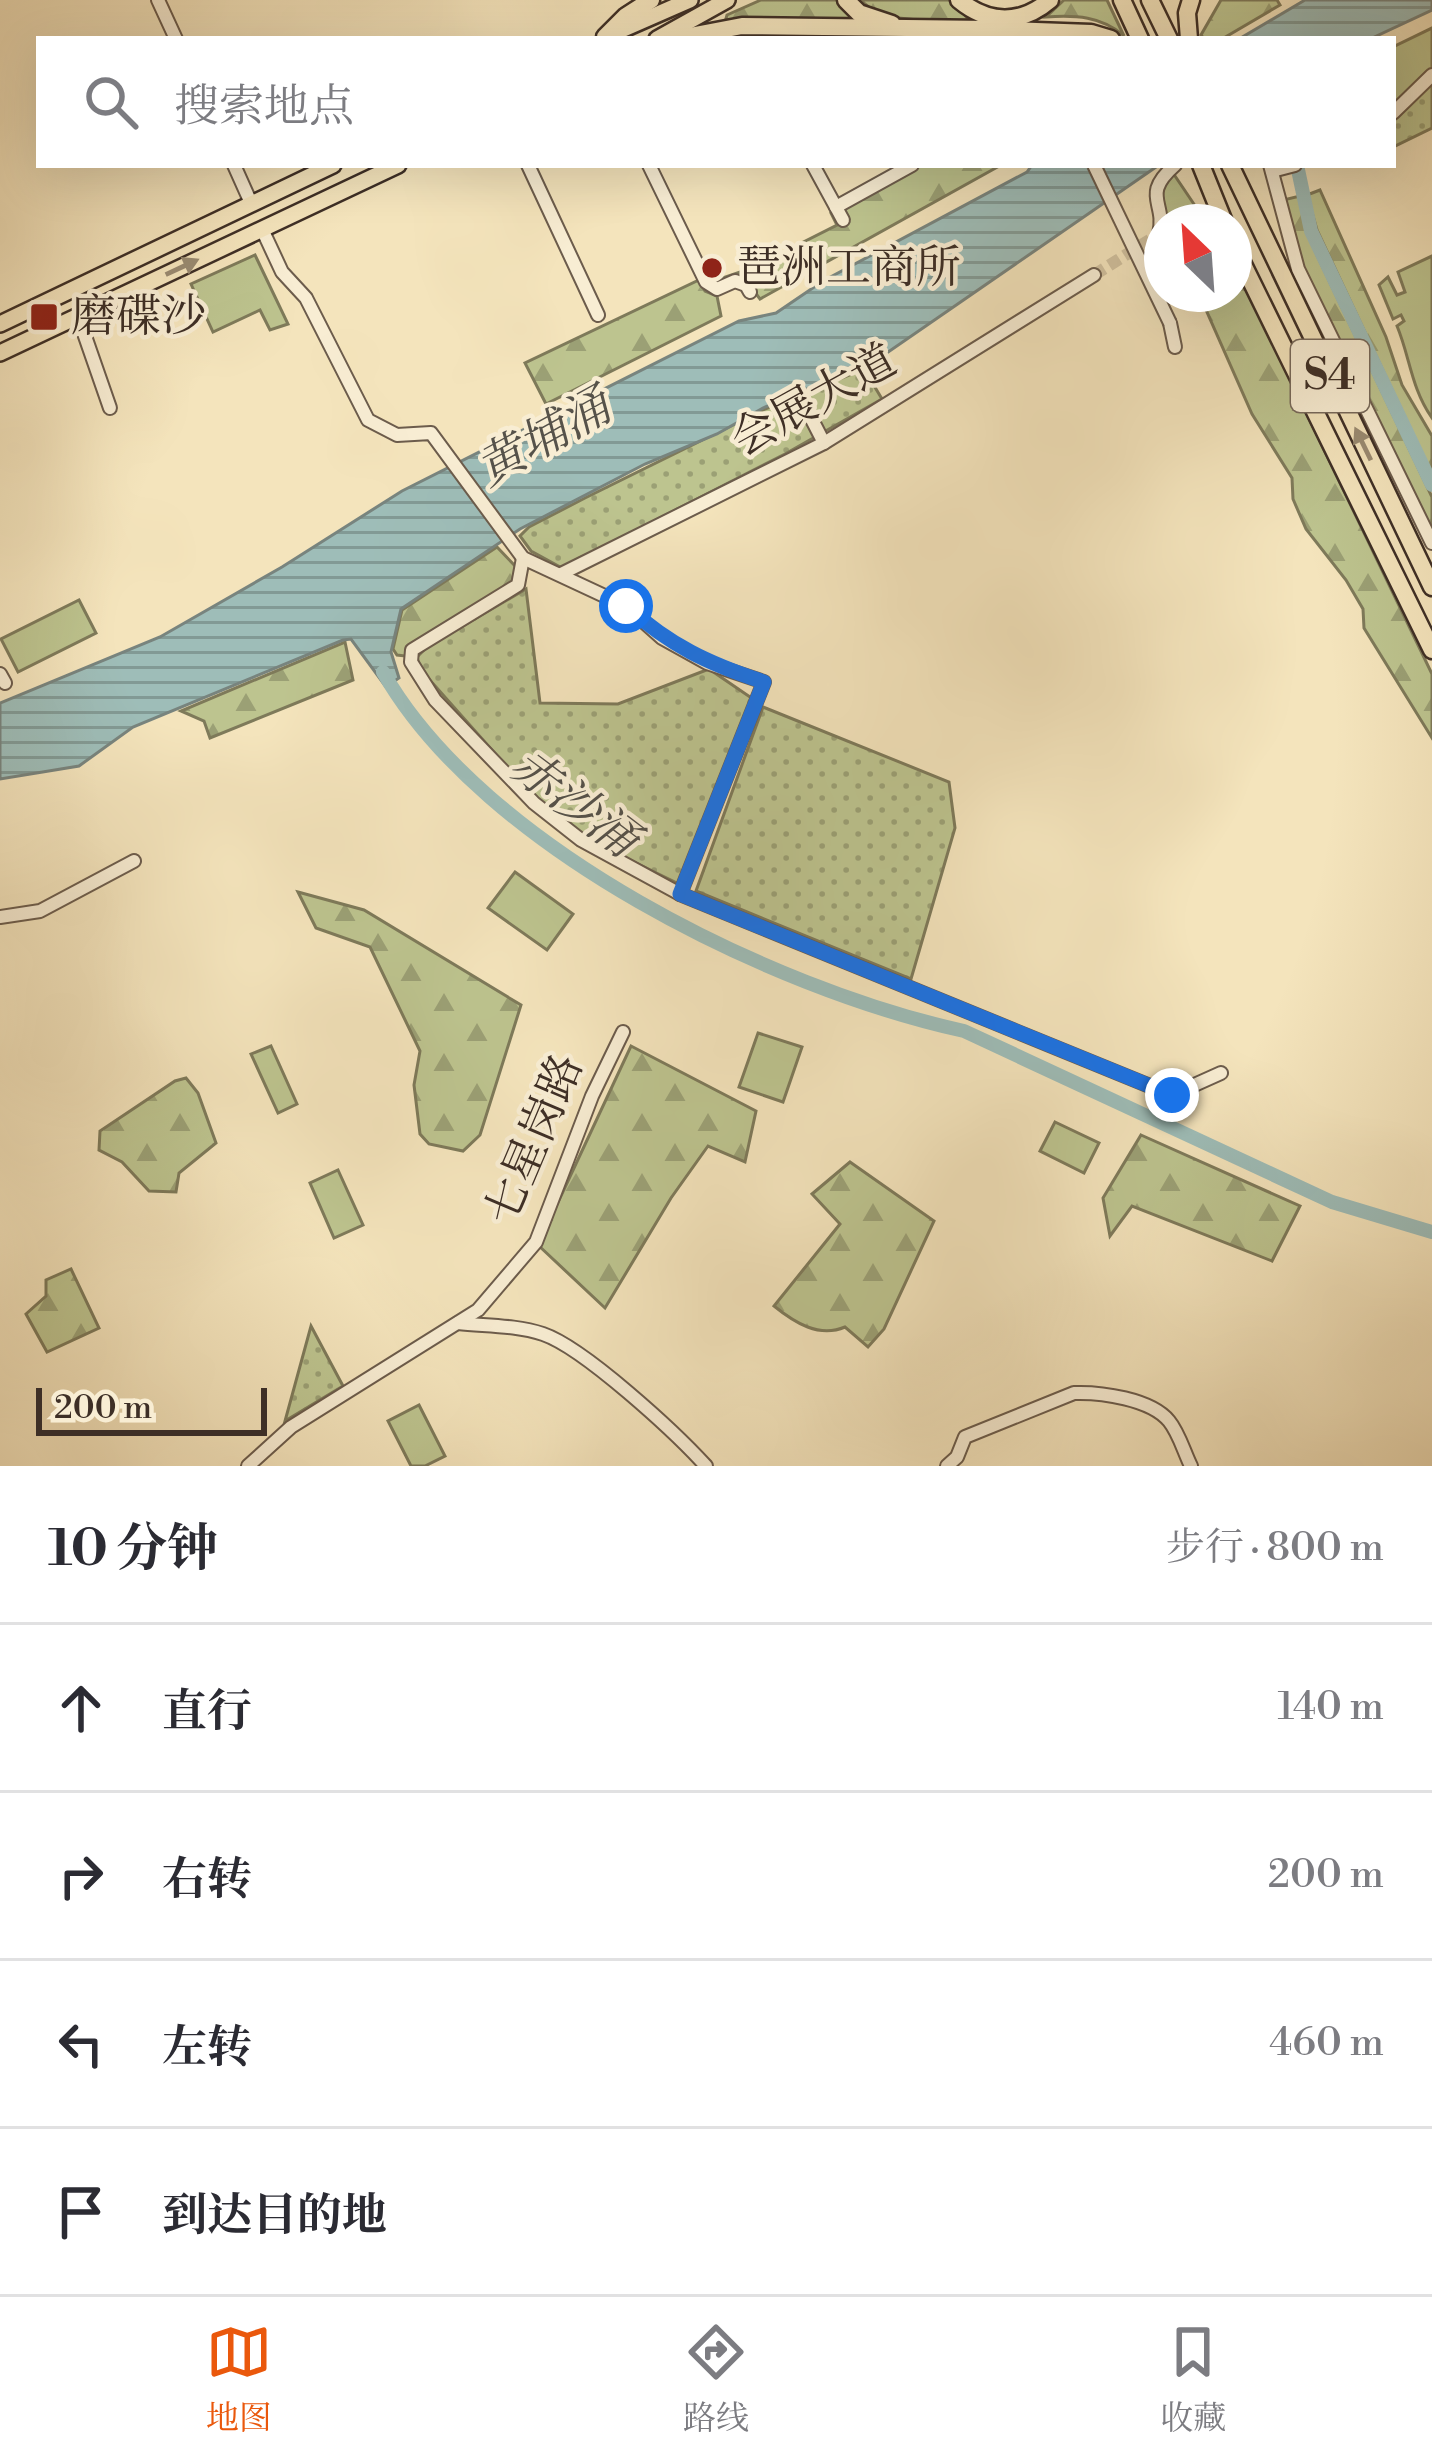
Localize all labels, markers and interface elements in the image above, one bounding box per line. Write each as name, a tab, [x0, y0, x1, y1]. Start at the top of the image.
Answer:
search box	[36, 36, 1396, 168]
icon: search	[78, 69, 144, 135]
text: 搜索地点	[174, 79, 354, 136]
north arrow	[1144, 204, 1252, 312]
place label: 琶洲工商所	[736, 240, 961, 297]
marker: 琶洲工商所	[699, 255, 725, 281]
one-way arrow	[165, 257, 200, 277]
place label: 磨碟沙	[71, 289, 206, 346]
marker: 磨碟沙	[28, 301, 60, 333]
street label: 会展大道	[721, 332, 907, 470]
road number: S4	[1291, 340, 1369, 412]
water label: 黄埔涌	[466, 375, 626, 500]
one-way arrow	[1353, 426, 1373, 461]
route start	[599, 579, 653, 633]
water label: 赤沙涌	[497, 737, 653, 874]
street label: 七星岗路	[474, 1046, 596, 1234]
route end	[1145, 1068, 1199, 1122]
scale bar	[36, 1382, 267, 1435]
text: 200 m	[54, 1388, 152, 1429]
text: 10 分钟	[48, 1518, 218, 1582]
text: 步行 · 800 m	[1166, 1524, 1384, 1573]
icon: ahead	[48, 1675, 114, 1741]
text: 140 m	[1277, 1683, 1384, 1732]
text: 直行	[162, 1684, 252, 1741]
icon: right	[48, 1843, 114, 1909]
text: 200 m	[1268, 1851, 1384, 1900]
text: 右转	[162, 1852, 252, 1909]
icon: left	[48, 2011, 114, 2077]
text: 460 m	[1269, 2019, 1384, 2068]
text: 左转	[162, 2020, 252, 2077]
icon: arrive	[48, 2179, 114, 2245]
text: 到达目的地	[162, 2188, 387, 2245]
tab: 地图	[206, 2319, 272, 2440]
tab: 路线	[683, 2319, 749, 2440]
tab: 收藏	[1160, 2319, 1226, 2440]

